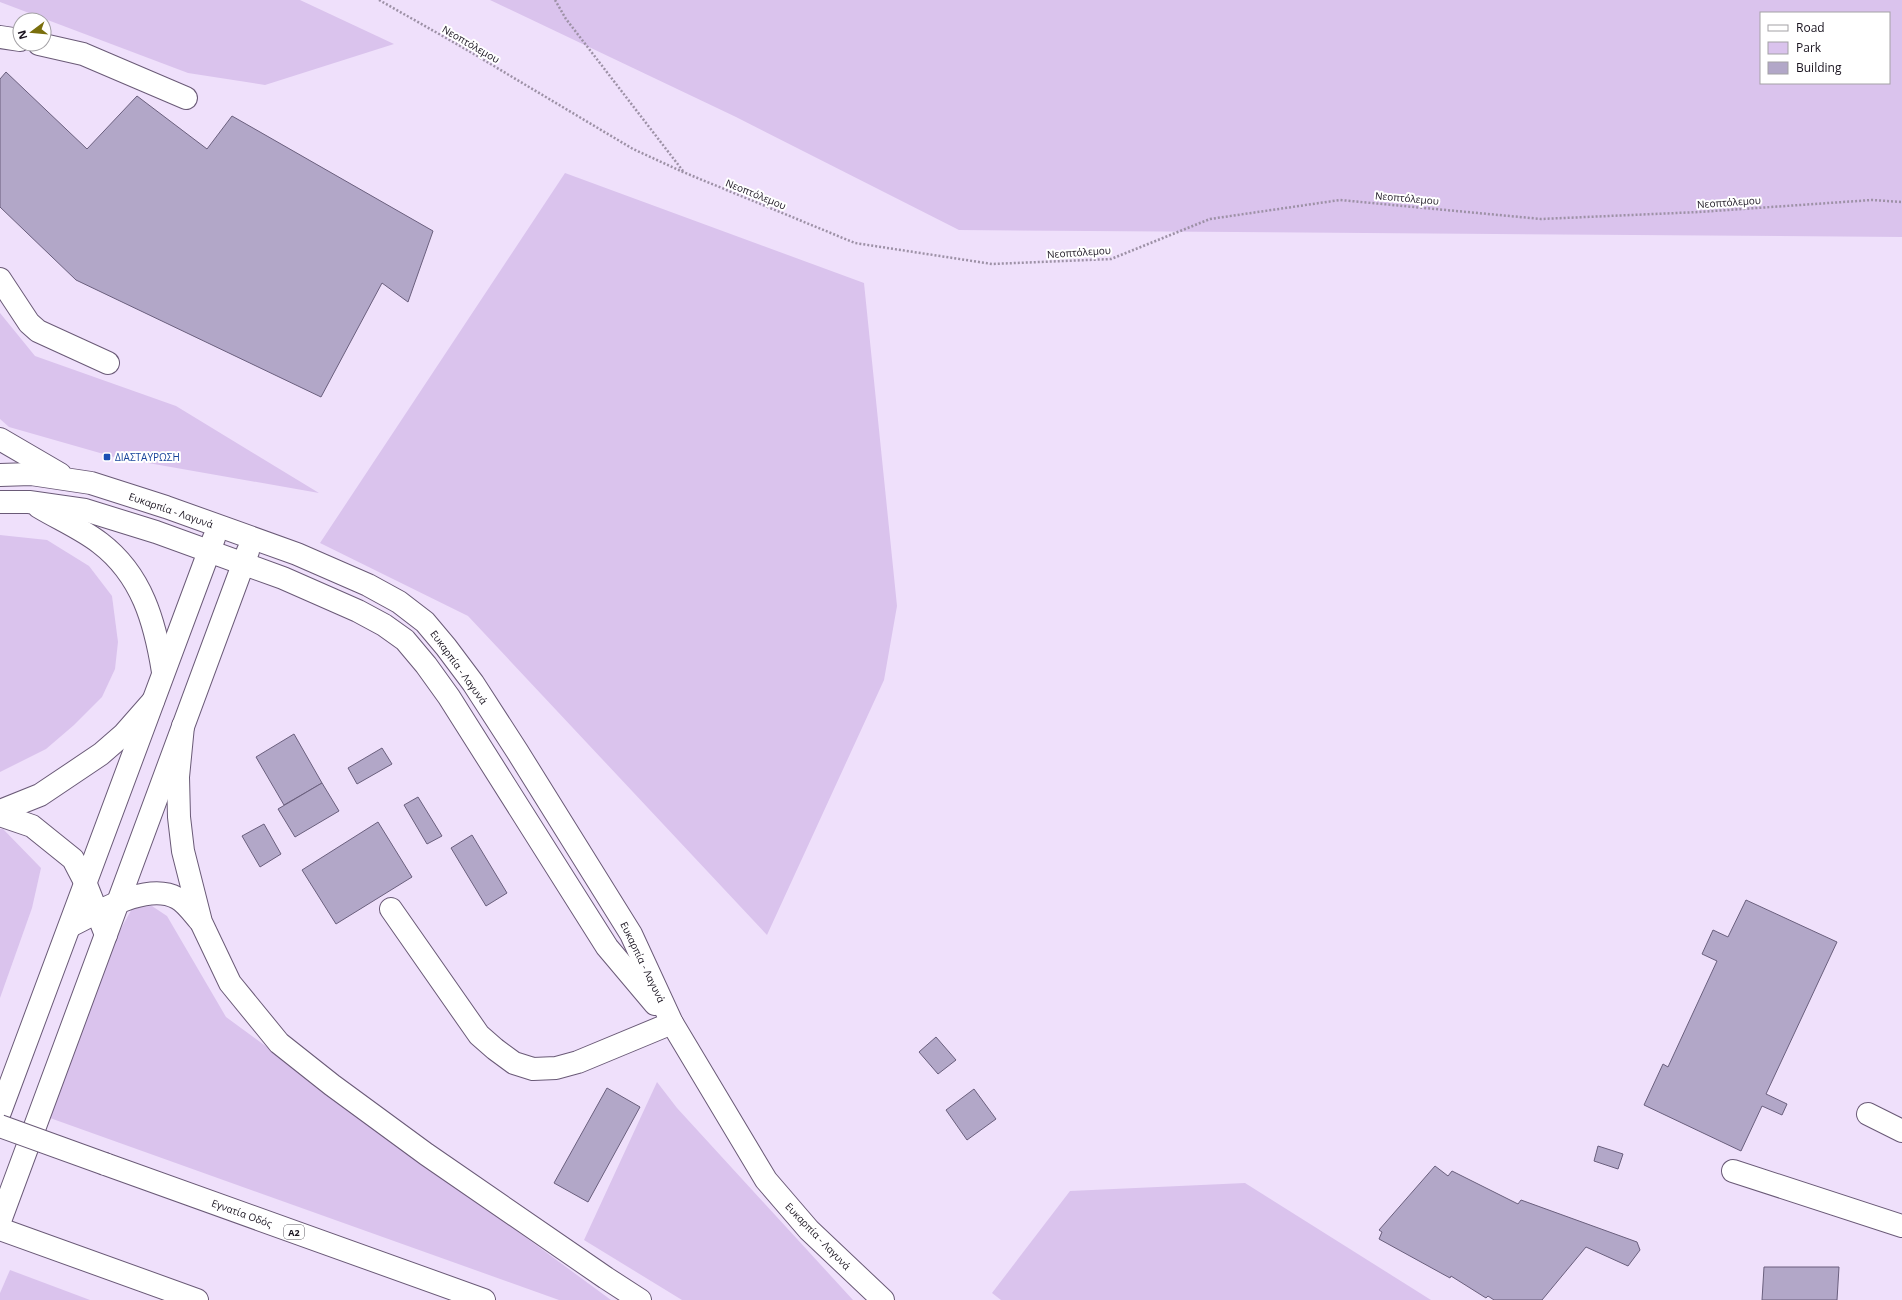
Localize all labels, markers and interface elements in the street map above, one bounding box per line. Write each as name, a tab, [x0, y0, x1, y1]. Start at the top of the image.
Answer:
north arrow	[12, 12, 52, 52]
legend	[1760, 12, 1890, 84]
text: Road	[1796, 19, 1825, 36]
street label: Νεοπτόλεμου	[440, 22, 502, 66]
text: N	[13, 29, 30, 41]
text: Park	[1796, 39, 1822, 56]
text: Building	[1796, 59, 1842, 76]
street label: Νεοπτόλεμου	[724, 176, 788, 212]
street label: Νεοπτόλεμου	[1375, 188, 1439, 208]
street label: Νεοπτόλεμου	[1697, 193, 1761, 211]
street label: Νεοπτόλεμου	[1047, 243, 1111, 261]
place label: ΔΙΑΣΤΑΥΡΩΣΗ	[115, 450, 180, 464]
marker: ΔΙΑΣΤΑΥΡΩΣΗ	[102, 452, 112, 462]
street label: Ευκαρπία - Λαγυνά	[127, 489, 215, 531]
street label: Ευκαρπία - Λαγυνά	[427, 627, 491, 707]
street label: Ευκαρπία - Λαγυνά	[617, 919, 669, 1005]
street label: Εγνατία Οδός	[210, 1196, 274, 1231]
street label: Ευκαρπία - Λαγυνά	[782, 1199, 854, 1273]
road number: Α2	[284, 1225, 304, 1239]

